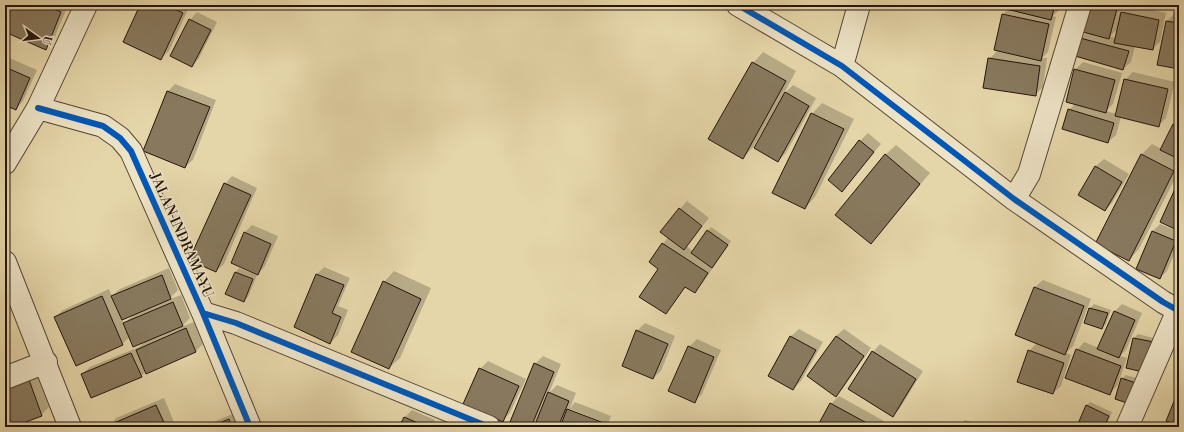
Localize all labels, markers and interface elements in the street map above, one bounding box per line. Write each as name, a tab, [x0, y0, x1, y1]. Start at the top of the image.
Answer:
north arrow	[18, 18, 58, 58]
text: U	[39, 34, 55, 46]
street label: JALAN INDRAMAYU	[145, 169, 217, 301]

